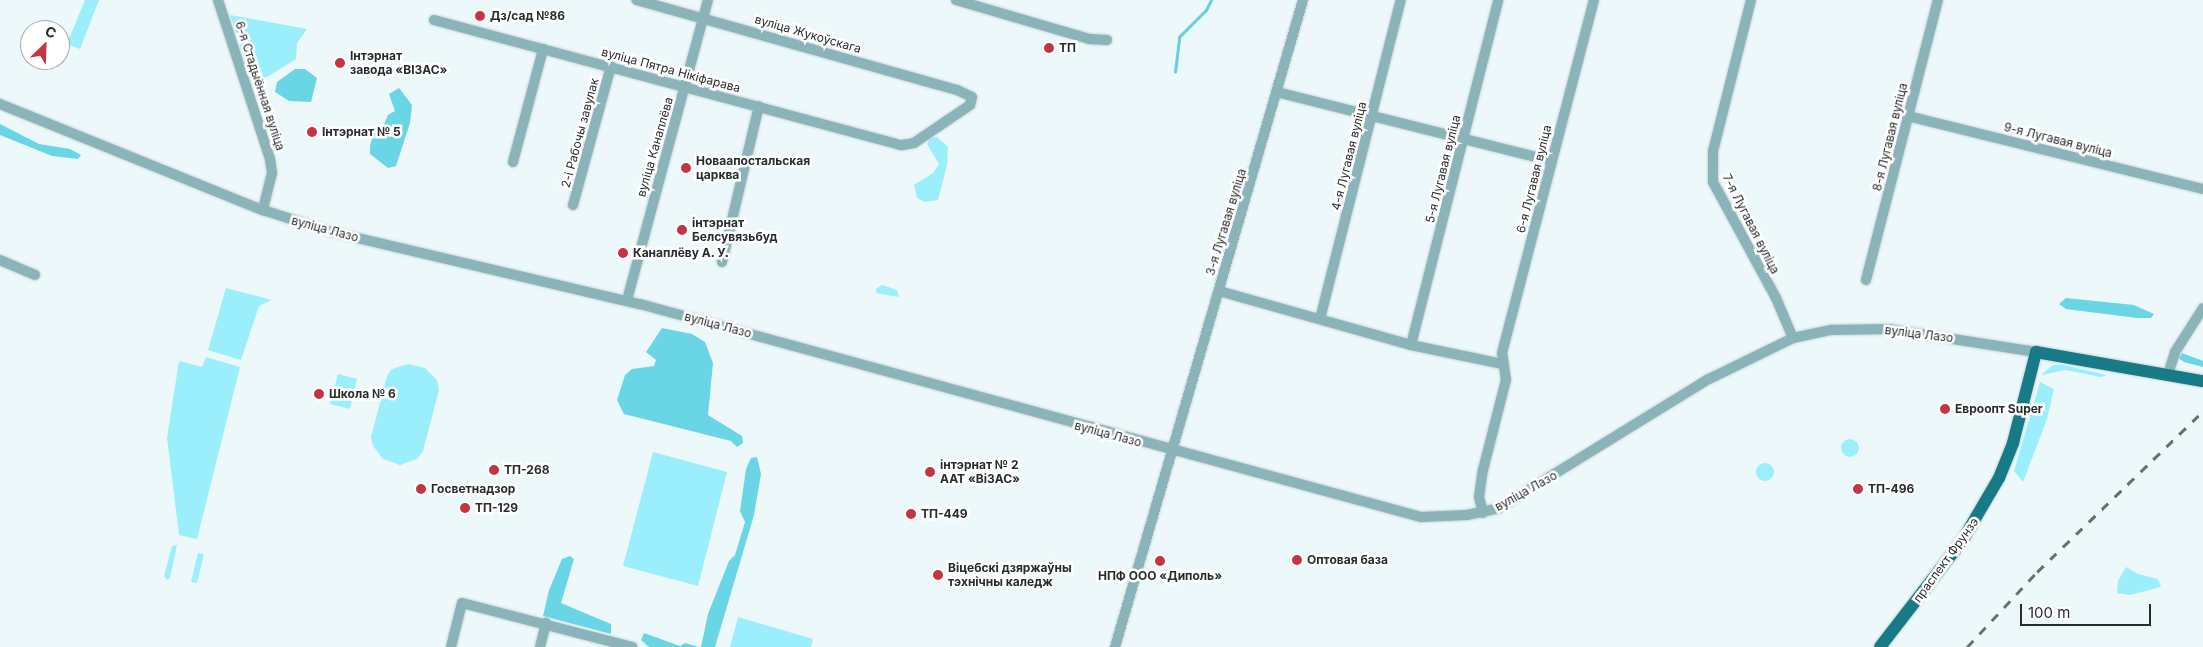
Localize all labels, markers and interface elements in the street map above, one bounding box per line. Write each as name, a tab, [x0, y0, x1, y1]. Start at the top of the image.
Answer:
place label: Дз/сад №86	[490, 9, 565, 23]
marker: Дз/сад №86	[474, 10, 486, 22]
street label: вуліца Жукоўскага	[753, 12, 863, 56]
north arrow	[20, 20, 70, 70]
street label: 6-я Стадыённая вуліца	[232, 20, 288, 152]
text: С	[43, 22, 59, 42]
place label: ТП	[1059, 41, 1076, 55]
marker: ТП	[1043, 42, 1055, 54]
street label: вуліца Пятра Нікіфарава	[600, 45, 742, 95]
place label: Інтэрнат завода «ВІЗАС»	[350, 49, 448, 77]
marker: Інтэрнат завода «ВІЗАС»	[334, 57, 346, 69]
street label: 2-і Рабочы завулак	[558, 77, 602, 189]
street label: 8-я Лугавая вуліца	[1870, 81, 1910, 193]
street label: вуліца Канаплёва	[634, 95, 676, 199]
street label: 4-я Лугавая вуліца	[1329, 100, 1369, 212]
street label: 5-я Лугавая вуліца	[1423, 113, 1463, 225]
street label: 9-я Лугавая вуліца	[2002, 120, 2114, 160]
street label: 6-я Лугавая вуліца	[1514, 123, 1554, 235]
place label: Інтэрнат № 5	[322, 125, 401, 139]
marker: Інтэрнат № 5	[306, 126, 318, 138]
place label: Новаапостальская царква	[696, 154, 810, 182]
marker: Новаапостальская царква	[680, 162, 692, 174]
street label: 3-я Лугавая вуліца	[1203, 167, 1249, 277]
street label: 7-я Лугавая вуліца	[1720, 172, 1782, 276]
street label: вуліца Лазо	[290, 213, 360, 245]
place label: інтэрнат Белсувязьбуд	[692, 216, 777, 244]
marker: інтэрнат Белсувязьбуд	[676, 224, 688, 236]
place label: Канаплёву А. У.	[633, 246, 729, 260]
marker: Канаплёву А. У.	[617, 247, 629, 259]
street label: вуліца Лазо	[683, 309, 753, 341]
street label: вуліца Лазо	[1884, 323, 1954, 345]
place label: Школа № 6	[329, 387, 396, 401]
marker: Школа № 6	[313, 388, 325, 400]
place label: Евроопт Super	[1955, 402, 2043, 416]
marker: Евроопт Super	[1939, 403, 1951, 415]
street label: вуліца Лазо	[1073, 418, 1143, 450]
place label: інтэрнат № 2 ААТ «ВіЗАС»	[940, 458, 1020, 486]
place label: ТП-268	[504, 463, 549, 477]
marker: ТП-268	[488, 464, 500, 476]
marker: інтэрнат № 2 ААТ «ВіЗАС»	[924, 466, 936, 478]
street label: вуліца Лазо	[1492, 468, 1560, 514]
place label: Госветнадзор	[431, 482, 515, 496]
place label: ТП-496	[1868, 482, 1914, 496]
marker: Госветнадзор	[415, 483, 427, 495]
marker: ТП-496	[1852, 483, 1864, 495]
place label: ТП-129	[475, 501, 518, 515]
marker: ТП-129	[459, 502, 471, 514]
place label: ТП-449	[921, 507, 968, 521]
marker: ТП-449	[905, 508, 917, 520]
street label: праспект Фрунзэ	[1910, 515, 1982, 605]
place label: Оптовая база	[1307, 553, 1388, 567]
marker: Оптовая база	[1291, 554, 1303, 566]
marker: НПФ ООО «Диполь»	[1154, 555, 1166, 567]
place label: Віцебскі дзяржаўны тэхнічны каледж	[948, 561, 1072, 589]
marker: Віцебскі дзяржаўны тэхнічны каледж	[932, 569, 944, 581]
place label: НПФ ООО «Диполь»	[1098, 569, 1222, 583]
scale bar	[2023, 594, 2154, 626]
text: 100 m	[2028, 603, 2070, 622]

